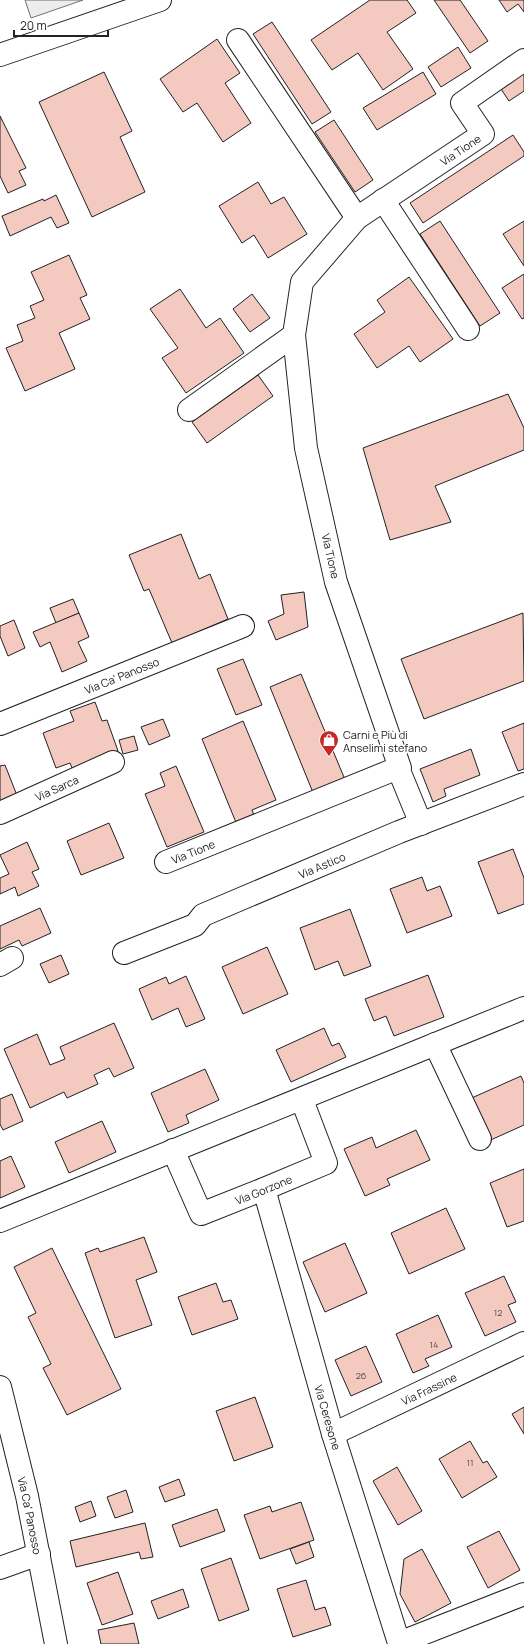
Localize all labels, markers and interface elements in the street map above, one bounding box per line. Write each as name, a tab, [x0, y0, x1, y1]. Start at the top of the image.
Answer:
scale bar	[14, 12, 108, 38]
text: 20 m	[20, 17, 47, 34]
street label: Via Tione	[437, 130, 484, 168]
street label: Via Tione	[319, 532, 344, 581]
street label: Via Ca' Panosso	[82, 653, 161, 697]
place label: Carni e Più di Anselimi stefano	[343, 727, 428, 755]
shop icon: Carni e Più di Anselimi stefano	[318, 729, 340, 757]
street label: Via Sarca	[32, 771, 81, 804]
street label: Via Tione	[169, 835, 217, 867]
street label: Via Astico	[296, 848, 348, 881]
street label: Via Gorzone	[233, 1170, 295, 1207]
house number: 12	[494, 1306, 502, 1319]
house number: 14	[430, 1338, 438, 1351]
house number: 26	[356, 1369, 367, 1382]
street label: Via Frassine	[398, 1369, 459, 1408]
street label: Via Ceresone	[312, 1383, 345, 1452]
house number: 11	[466, 1456, 474, 1469]
street label: Via Ca' Panosso	[15, 1475, 46, 1556]

